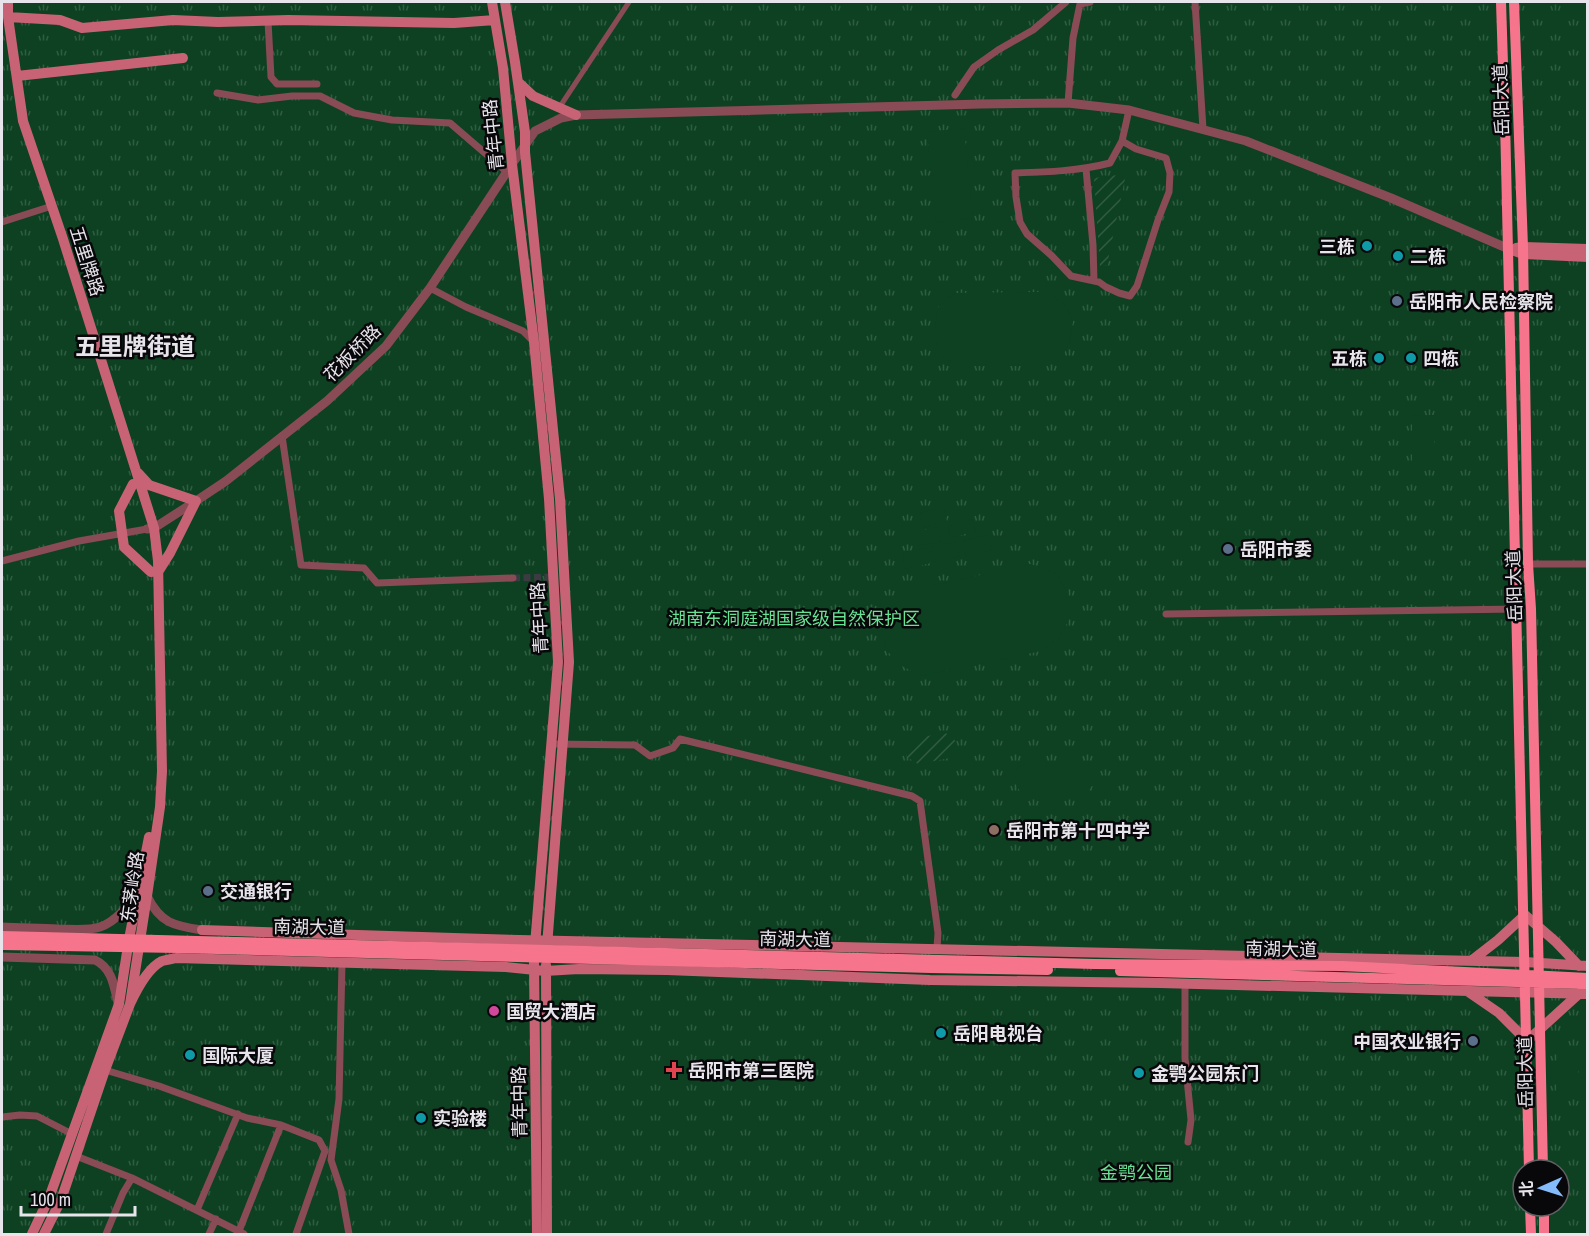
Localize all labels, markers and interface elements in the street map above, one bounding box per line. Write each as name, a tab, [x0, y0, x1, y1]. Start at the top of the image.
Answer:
street label: 岳阳大道	[1487, 64, 1515, 136]
street label: 青年中路	[477, 98, 509, 172]
street label: 五里牌路	[64, 223, 110, 299]
place label: 三栋	[1319, 234, 1355, 259]
marker: 三栋	[1360, 239, 1374, 253]
place label: 二栋	[1410, 244, 1446, 269]
marker: 二栋	[1391, 249, 1405, 263]
place label: 岳阳市人民检察院	[1409, 289, 1553, 314]
marker: 岳阳市人民检察院	[1390, 294, 1404, 308]
street label: 花板桥路	[318, 319, 386, 387]
district label: 五里牌街道	[75, 330, 195, 362]
place label: 五栋	[1331, 346, 1367, 371]
place label: 四栋	[1423, 346, 1459, 371]
marker: 五栋	[1372, 351, 1386, 365]
marker: 四栋	[1404, 351, 1418, 365]
place label: 岳阳市委	[1240, 537, 1312, 562]
marker: 岳阳市委	[1221, 542, 1235, 556]
street label: 岳阳大道	[1500, 550, 1528, 622]
street label: 青年中路	[525, 581, 553, 655]
park label: 湖南东洞庭湖国家级自然保护区	[668, 606, 920, 631]
place label: 岳阳市第十四中学	[1006, 818, 1150, 843]
marker: 岳阳市第十四中学	[987, 823, 1001, 837]
street label: 东茅岭路	[115, 850, 149, 924]
place label: 交通银行	[220, 879, 292, 904]
marker: 交通银行	[201, 884, 215, 898]
street label: 南湖大道	[273, 914, 345, 940]
street label: 南湖大道	[759, 926, 831, 952]
street label: 南湖大道	[1245, 936, 1317, 962]
place label: 国贸大酒店	[506, 999, 596, 1024]
marker: 国贸大酒店	[487, 1004, 501, 1018]
place label: 岳阳电视台	[953, 1021, 1043, 1046]
marker: 岳阳电视台	[934, 1026, 948, 1040]
place label: 中国农业银行	[1353, 1029, 1461, 1054]
marker: 中国农业银行	[1466, 1034, 1480, 1048]
street label: 岳阳大道	[1512, 1036, 1538, 1108]
place label: 国际大厦	[202, 1043, 274, 1068]
marker: 国际大厦	[183, 1048, 197, 1062]
place label: 岳阳市第三医院	[688, 1058, 814, 1083]
marker: 岳阳市第三医院	[665, 1061, 683, 1079]
place label: 金鹗公园东门	[1151, 1061, 1259, 1086]
street label: 青年中路	[506, 1066, 532, 1138]
marker: 金鹗公园东门	[1132, 1066, 1146, 1080]
place label: 实验楼	[433, 1106, 487, 1131]
marker: 实验楼	[414, 1111, 428, 1125]
north arrow	[1511, 1158, 1571, 1218]
park label: 金鹗公园	[1100, 1160, 1172, 1185]
scale bar	[21, 1179, 135, 1217]
text: 北	[1515, 1180, 1537, 1197]
text: 100 m	[30, 1187, 71, 1212]

